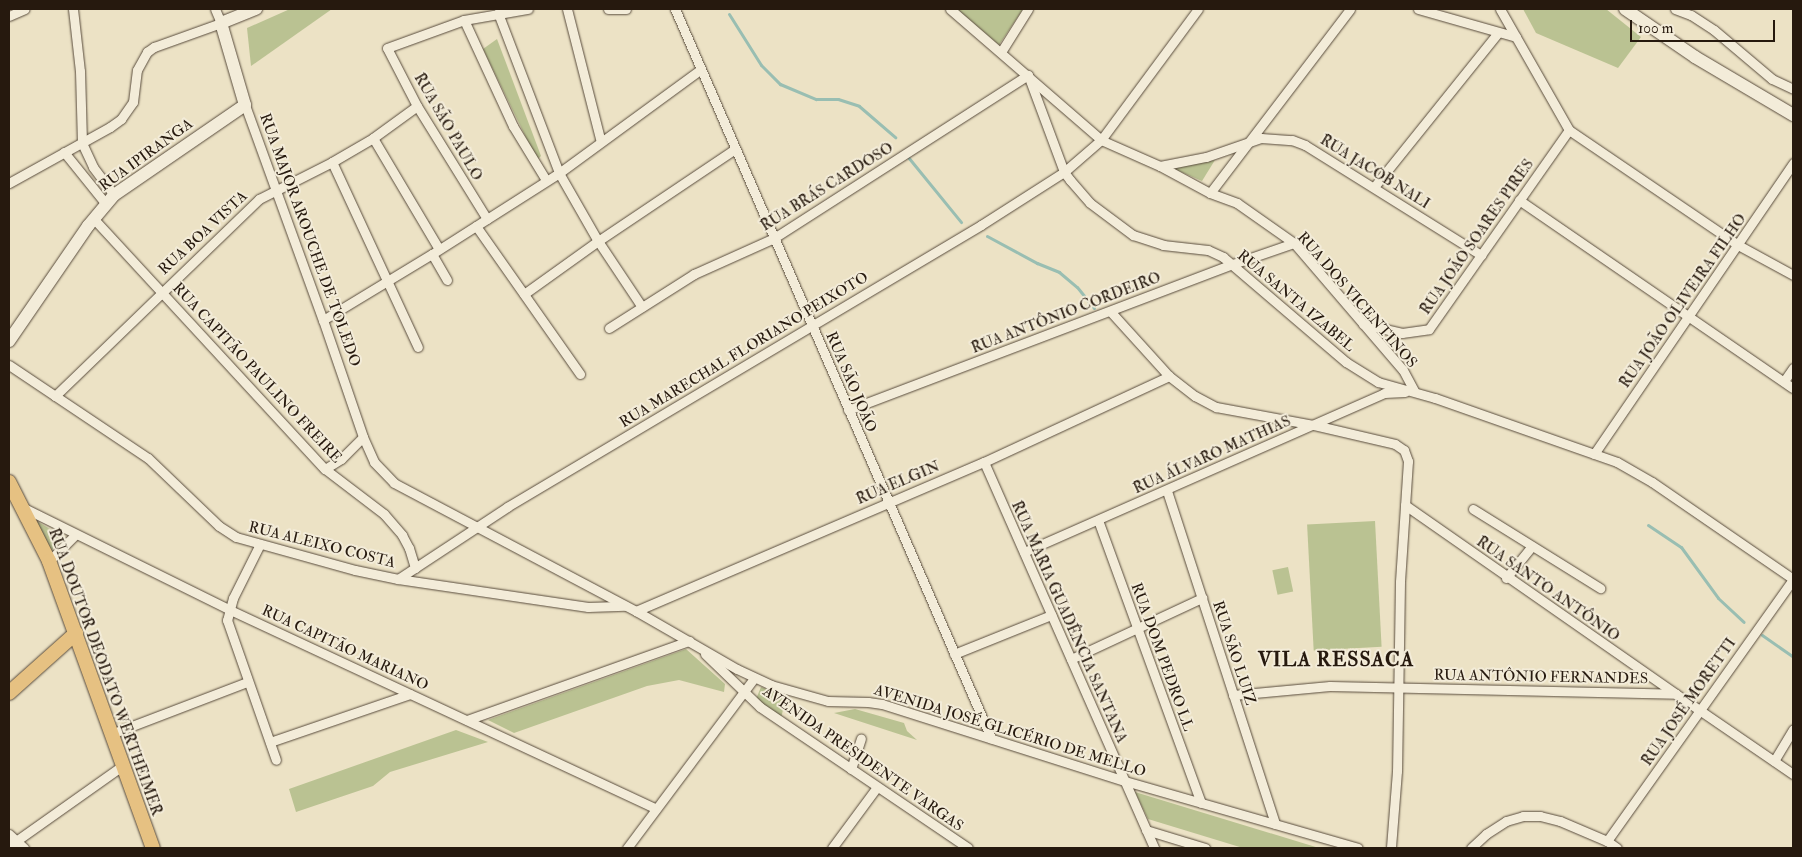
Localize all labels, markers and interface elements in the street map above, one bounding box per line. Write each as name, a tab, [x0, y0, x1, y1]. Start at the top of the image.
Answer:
scale bar	[1632, 10, 1777, 42]
text: 100 m	[1638, 19, 1673, 38]
street label: RUA SÃO PAULO	[410, 70, 486, 184]
street label: RUA MAJOR AROUCHE DE TOLEDO	[256, 111, 364, 369]
street label: RUA IPIRANGA	[96, 115, 196, 195]
street label: RUA JACOB NALI	[1317, 131, 1433, 213]
street label: RUA BRÁS CARDOSO	[757, 139, 897, 235]
street label: RUA JOÃO SOARES PIRES	[1416, 156, 1538, 318]
street label: RUA BOA VISTA	[155, 187, 251, 279]
street label: RUA JOÃO OLIVEIRA FILHO	[1616, 210, 1750, 392]
street label: RUA DOS VICENTINOS	[1293, 228, 1421, 372]
street label: RUA SANTA IZABEL	[1233, 246, 1359, 356]
street label: RUA MARECHAL FLORIANO PEIXOTO	[616, 268, 872, 432]
street label: RUA ANTÔNIO CORDEIRO	[969, 269, 1163, 357]
street label: RUA CAPITÃO PAULINO FREIRE	[169, 279, 345, 467]
street label: RUA SÃO JOÃO	[822, 329, 880, 435]
street label: RUA ÁLVARO MATHIAS	[1130, 412, 1294, 498]
street label: RUA ELGIN	[854, 457, 942, 509]
street label: RUA MARIA GUADÊNCIA SANTANA	[1007, 498, 1131, 746]
street label: RUA ALEIXO COSTA	[247, 518, 397, 572]
street label: RUA DOUTOR DEODATO WERTHEIMER	[44, 526, 166, 818]
street label: RUA SANTO ANTÔNIO	[1473, 533, 1623, 645]
street label: RUA DOM PEDRO LL	[1127, 581, 1197, 733]
street label: RUA SÃO LUIZ	[1209, 599, 1259, 707]
street label: RUA CAPITÃO MARIANO	[259, 601, 431, 695]
street label: RUA JOSÉ MORETTI	[1638, 635, 1740, 769]
district label: VILA RESSACA	[1256, 647, 1416, 671]
street label: RUA ANTÔNIO FERNANDES	[1434, 666, 1648, 688]
street label: AVENIDA JOSÉ GLICÉRIO DE MELLO	[872, 681, 1148, 781]
street label: AVENIDA PRESIDENTE VARGAS	[759, 683, 967, 835]

